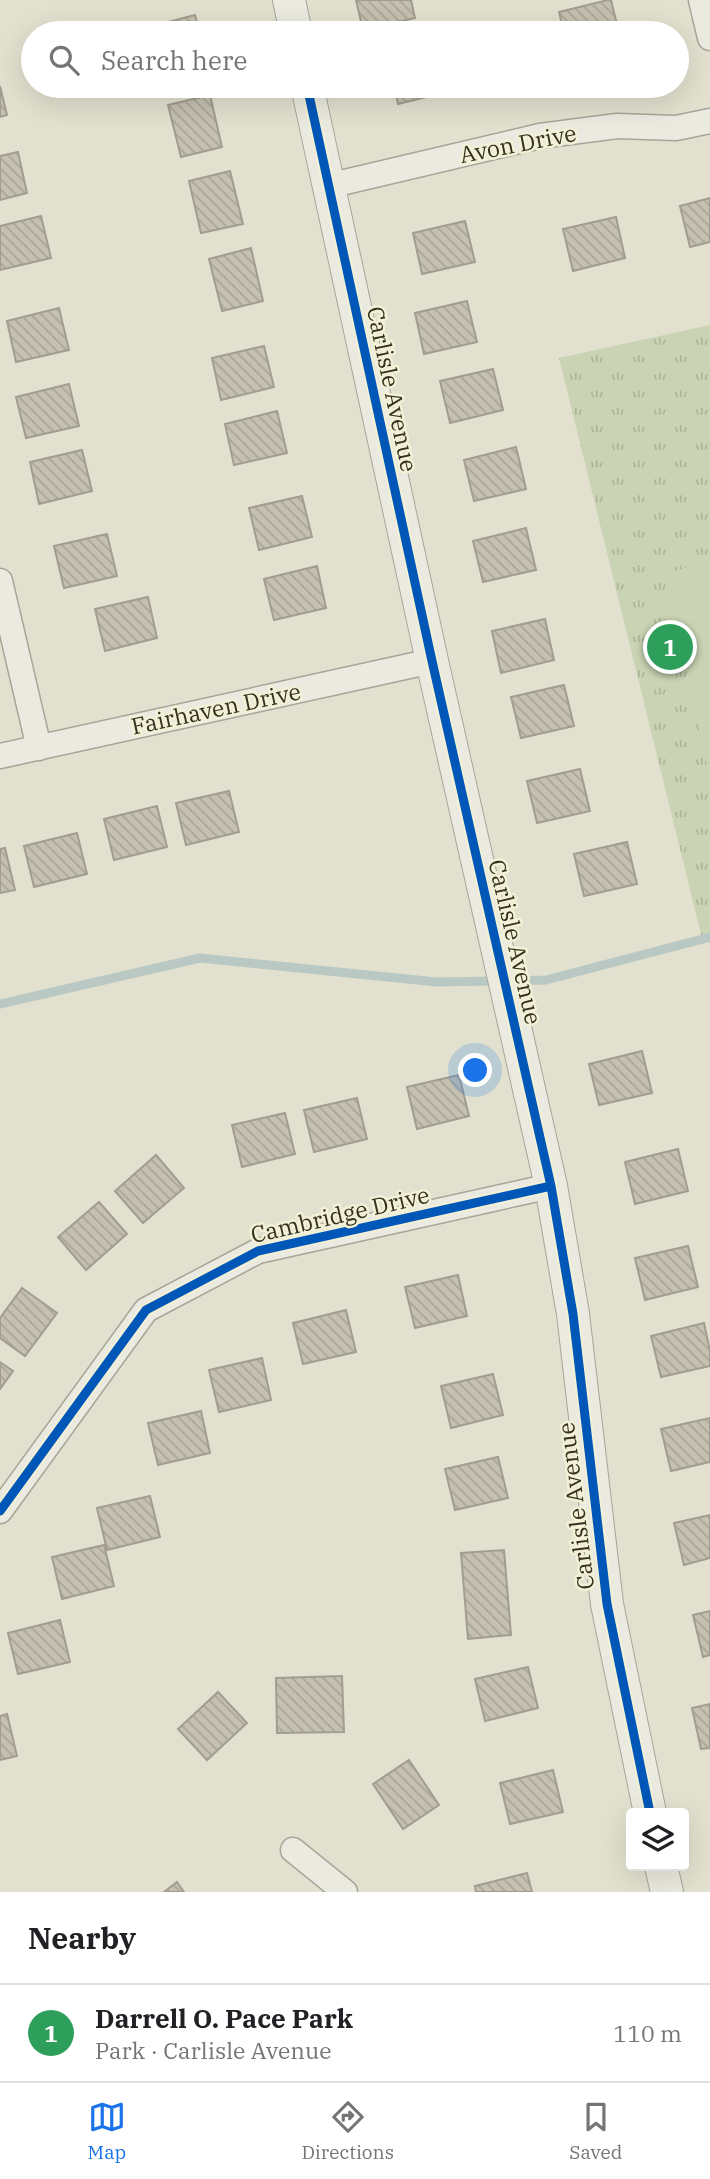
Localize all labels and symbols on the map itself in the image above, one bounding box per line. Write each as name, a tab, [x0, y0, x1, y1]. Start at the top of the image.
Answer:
street label: Avon Drive	[457, 117, 579, 169]
street label: Carlisle Avenue	[361, 303, 425, 474]
pin: 1	[647, 621, 693, 673]
street label: Fairhaven Drive	[128, 675, 303, 741]
street label: Carlisle Avenue	[482, 856, 550, 1027]
your location	[458, 1053, 492, 1087]
street label: Cambridge Drive	[248, 1179, 432, 1249]
street label: Carlisle Avenue	[550, 1421, 600, 1591]

